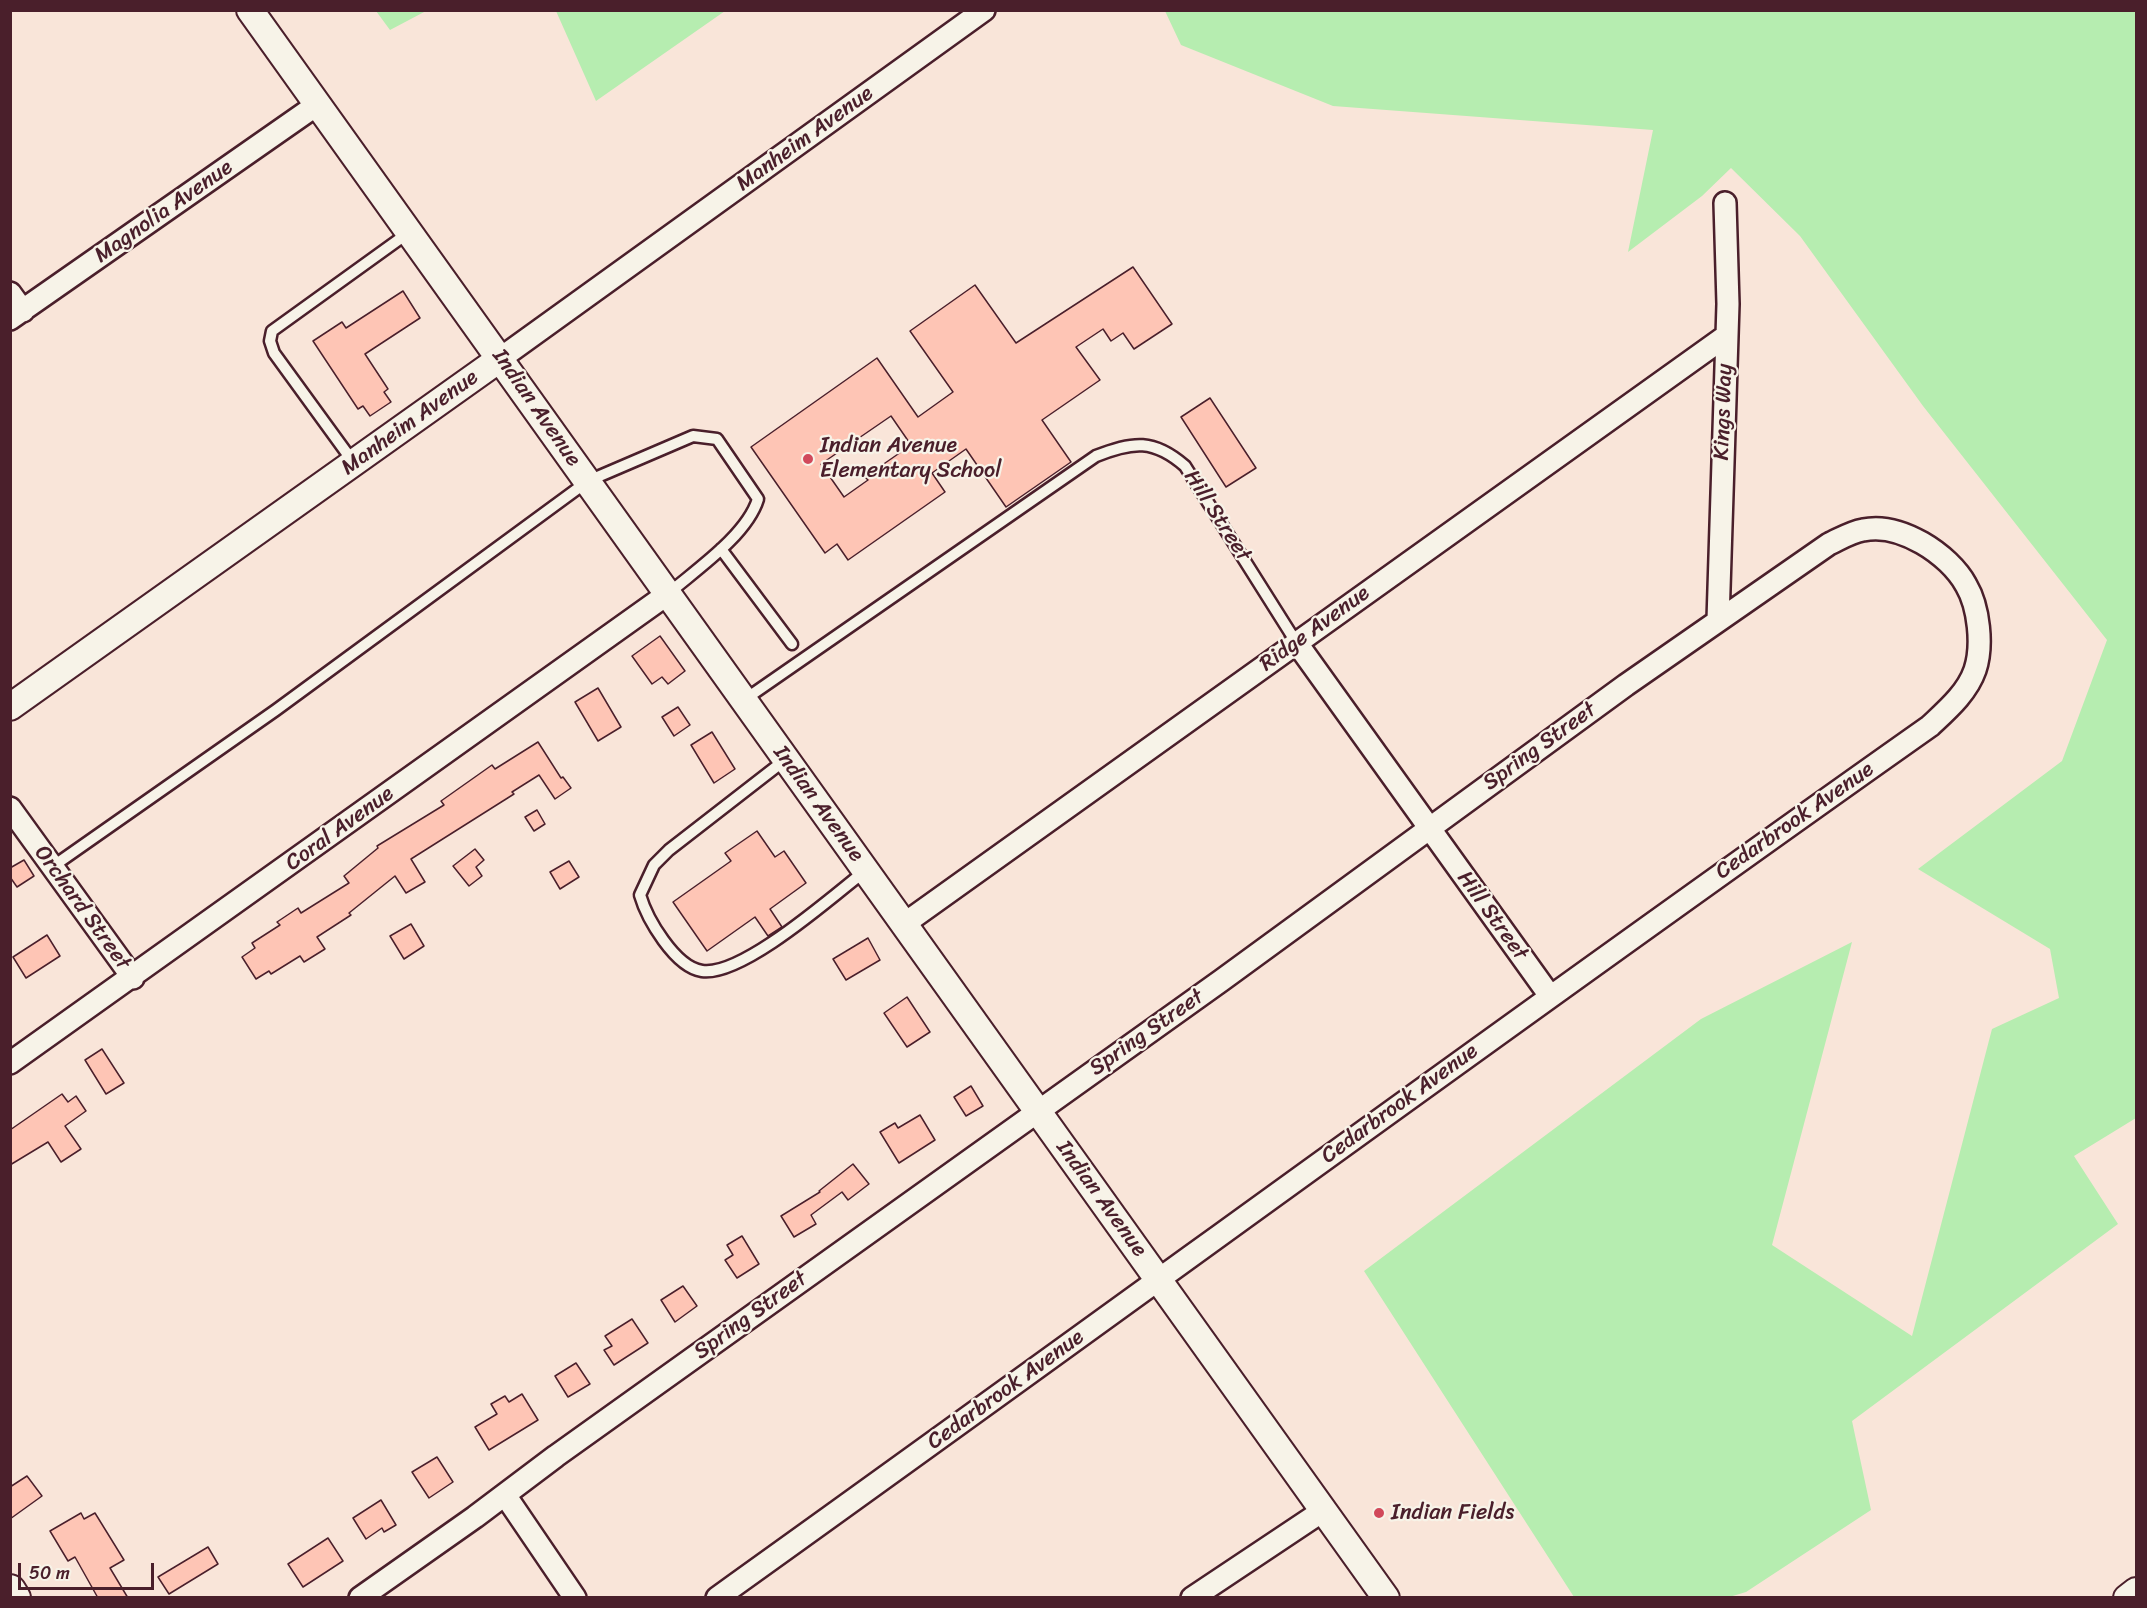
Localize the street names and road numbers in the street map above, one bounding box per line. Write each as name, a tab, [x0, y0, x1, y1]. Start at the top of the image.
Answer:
street label: Manheim Avenue	[731, 81, 879, 197]
street label: Magnolia Avenue	[90, 155, 238, 269]
street label: Indian Avenue	[486, 344, 586, 472]
street label: Kings Way	[1709, 363, 1739, 461]
street label: Manheim Avenue	[336, 365, 484, 481]
street label: Hill Street	[1178, 465, 1256, 567]
street label: Ridge Avenue	[1255, 580, 1375, 678]
street label: Spring Street	[1478, 697, 1602, 797]
street label: Indian Avenue	[767, 741, 869, 867]
street label: Cedarbrook Avenue	[1711, 757, 1879, 885]
street label: Coral Avenue	[281, 781, 399, 877]
street label: Orchard Street	[28, 841, 136, 975]
street label: Hill Street	[1451, 866, 1533, 966]
street label: Spring Street	[1085, 984, 1209, 1082]
street label: Cedarbrook Avenue	[1317, 1038, 1483, 1170]
street label: Indian Avenue	[1050, 1136, 1152, 1262]
street label: Spring Street	[689, 1266, 813, 1366]
street label: Cedarbrook Avenue	[923, 1324, 1089, 1456]

